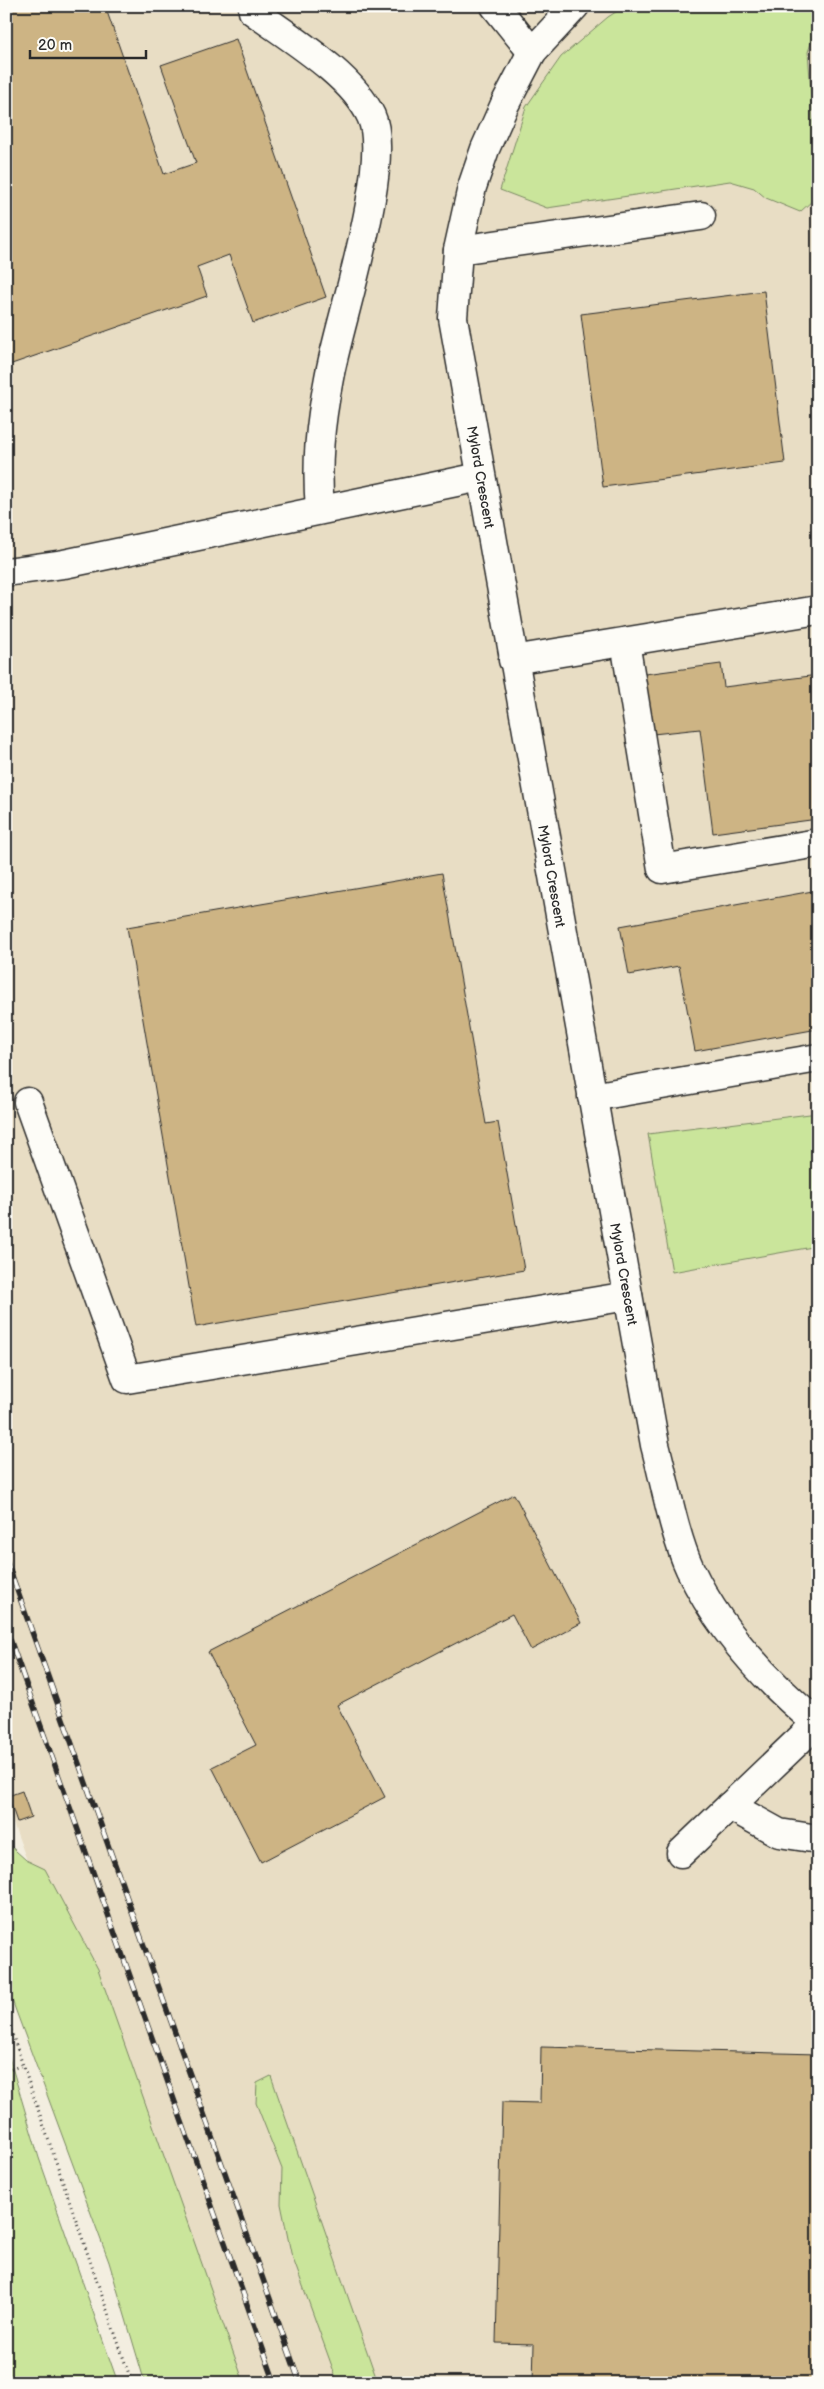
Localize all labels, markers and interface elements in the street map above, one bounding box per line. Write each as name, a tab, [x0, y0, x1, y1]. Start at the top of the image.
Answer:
scale bar	[30, 28, 146, 60]
text: 20 m	[38, 36, 72, 55]
street label: Mylord Crescent	[463, 424, 498, 530]
street label: Mylord Crescent	[534, 823, 569, 929]
street label: Mylord Crescent	[606, 1221, 641, 1327]

